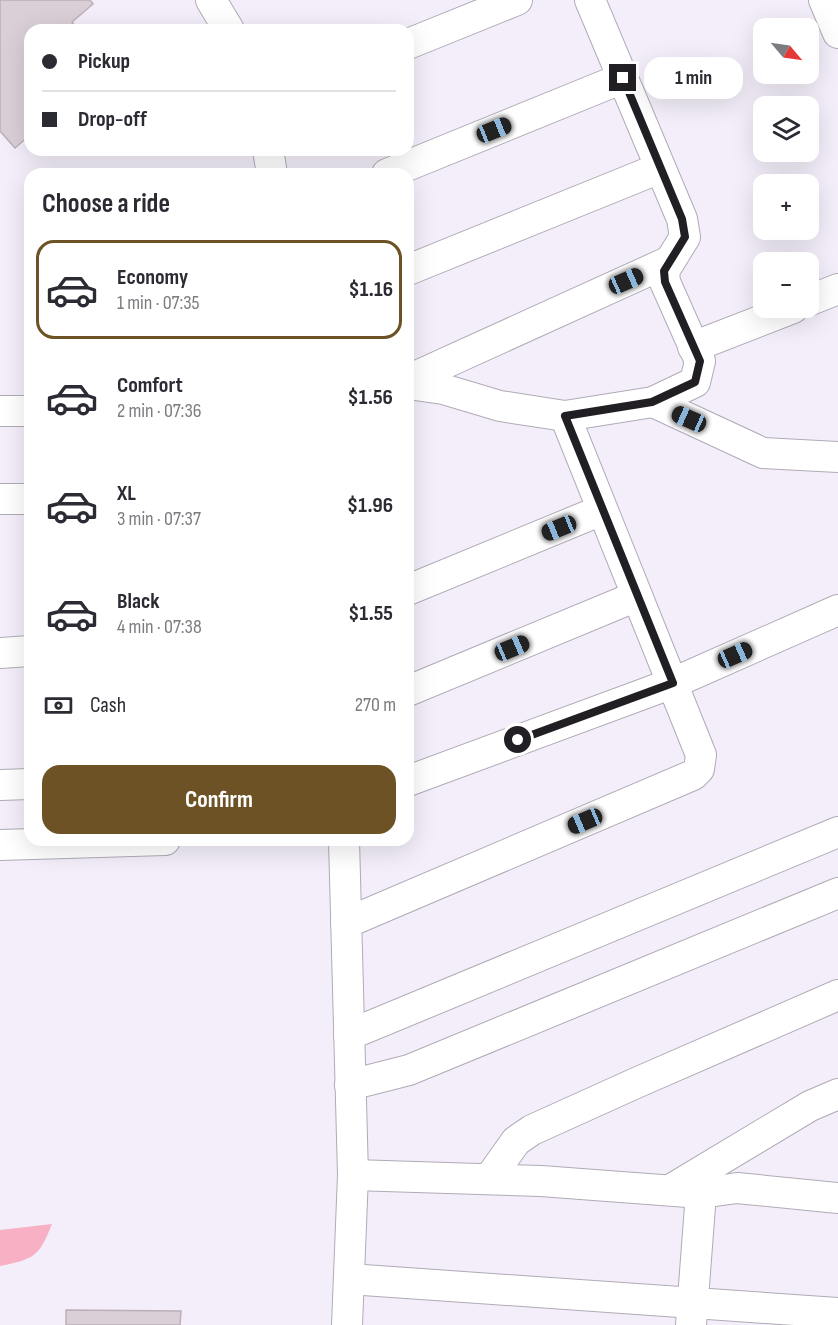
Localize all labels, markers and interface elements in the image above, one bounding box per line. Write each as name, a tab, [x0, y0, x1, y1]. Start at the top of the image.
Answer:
north arrow	[753, 18, 819, 84]
map controls	[753, 18, 819, 318]
text: Pickup	[78, 48, 130, 75]
callout: 1 min	[644, 57, 743, 99]
route end	[609, 64, 636, 91]
text: 1 min	[675, 66, 712, 90]
button: layers	[753, 96, 819, 162]
text: Drop-off	[78, 106, 147, 133]
car	[474, 115, 514, 145]
button: +	[753, 174, 819, 240]
text: Choose a ride	[42, 188, 170, 220]
button: −	[753, 252, 819, 318]
icon: car	[45, 263, 99, 317]
text: Economy	[117, 264, 188, 291]
car	[606, 265, 646, 297]
text: $1.16	[348, 276, 393, 303]
text: 1 min · 07:35	[117, 291, 200, 315]
icon: car	[45, 371, 99, 425]
text: Comfort	[117, 372, 183, 399]
text: $1.56	[348, 384, 393, 411]
text: 2 min · 07:36	[117, 399, 202, 423]
car	[669, 403, 709, 435]
icon: car	[45, 479, 99, 533]
text: XL	[117, 480, 136, 507]
text: $1.96	[347, 492, 393, 519]
text: 3 min · 07:37	[117, 507, 201, 531]
car	[539, 513, 579, 543]
icon: car	[45, 587, 99, 641]
text: Black	[117, 588, 159, 615]
text: $1.55	[348, 600, 393, 627]
text: 4 min · 07:38	[117, 615, 202, 639]
car	[492, 633, 532, 663]
car	[715, 639, 755, 671]
icon: cash	[42, 689, 75, 722]
text: Cash	[90, 692, 126, 719]
text: 270 m	[355, 693, 396, 717]
route start	[504, 726, 531, 753]
button: Confirm	[42, 765, 396, 834]
car	[565, 806, 605, 836]

